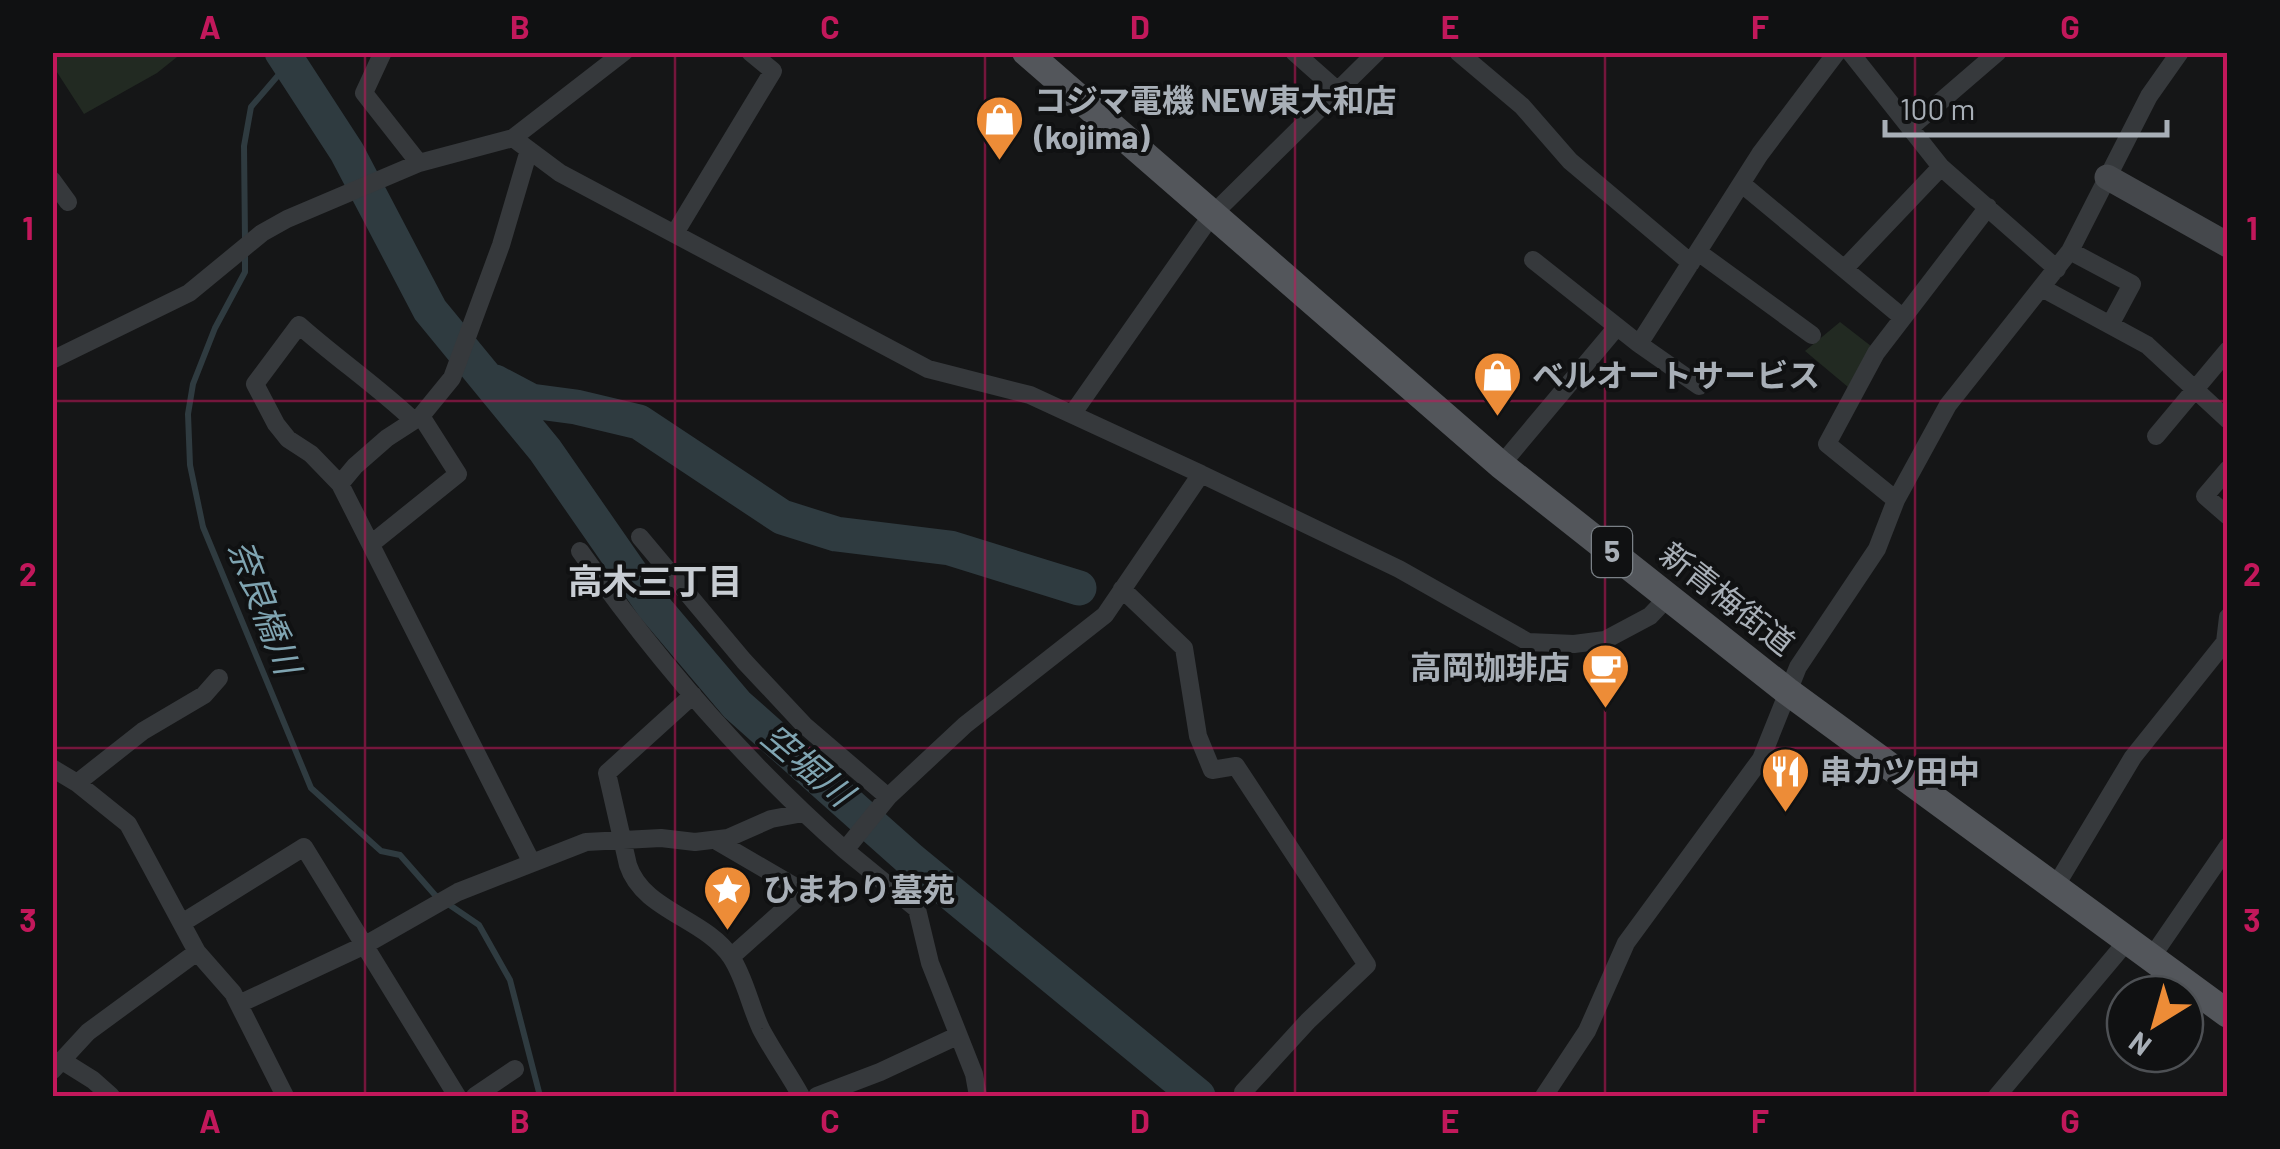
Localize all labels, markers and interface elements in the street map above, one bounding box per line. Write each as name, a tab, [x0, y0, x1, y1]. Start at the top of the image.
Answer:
text: A	[199, 7, 221, 45]
text: B	[510, 7, 530, 45]
text: C	[820, 7, 840, 45]
text: D	[1130, 7, 1150, 45]
text: E	[1441, 7, 1459, 45]
text: F	[1751, 7, 1769, 45]
text: G	[2060, 7, 2080, 45]
scale bar	[1885, 75, 2168, 137]
place label: コジマ電機 NEW東大和店 (kojima)	[1033, 80, 1396, 155]
text: 100 m	[1900, 90, 1975, 126]
shop icon: コジマ電機 NEW東大和店 (kojima)	[973, 93, 1025, 161]
text: 1	[22, 208, 34, 246]
text: 1	[2246, 208, 2258, 246]
shop icon: ベルオートサービス	[1471, 350, 1523, 418]
place label: ベルオートサービス	[1532, 355, 1820, 393]
road number: 5	[1592, 527, 1632, 577]
water label: 奈良橋川	[221, 533, 312, 683]
street label: 新青梅街道	[1653, 533, 1803, 662]
text: 2	[19, 554, 37, 592]
text: 2	[2243, 554, 2261, 592]
district label: 高木三丁目	[567, 559, 743, 601]
cafe icon: 高岡珈琲店	[1579, 642, 1631, 710]
place label: 高岡珈琲店	[1410, 647, 1570, 685]
water label: 空堀川	[755, 714, 865, 816]
restaurant icon: 串カツ田中	[1759, 746, 1811, 814]
place label: 串カツ田中	[1820, 751, 1980, 789]
place icon: ひまわり墓苑	[702, 864, 754, 932]
place label: ひまわり墓苑	[763, 869, 955, 907]
text: 3	[19, 900, 37, 938]
text: 3	[2243, 900, 2261, 938]
north arrow	[2105, 974, 2205, 1074]
text: N	[2122, 1026, 2157, 1064]
text: A	[199, 1101, 221, 1139]
text: B	[510, 1101, 530, 1139]
text: C	[820, 1101, 840, 1139]
text: D	[1130, 1101, 1150, 1139]
text: E	[1441, 1101, 1459, 1139]
text: F	[1751, 1101, 1769, 1139]
text: G	[2060, 1101, 2080, 1139]

